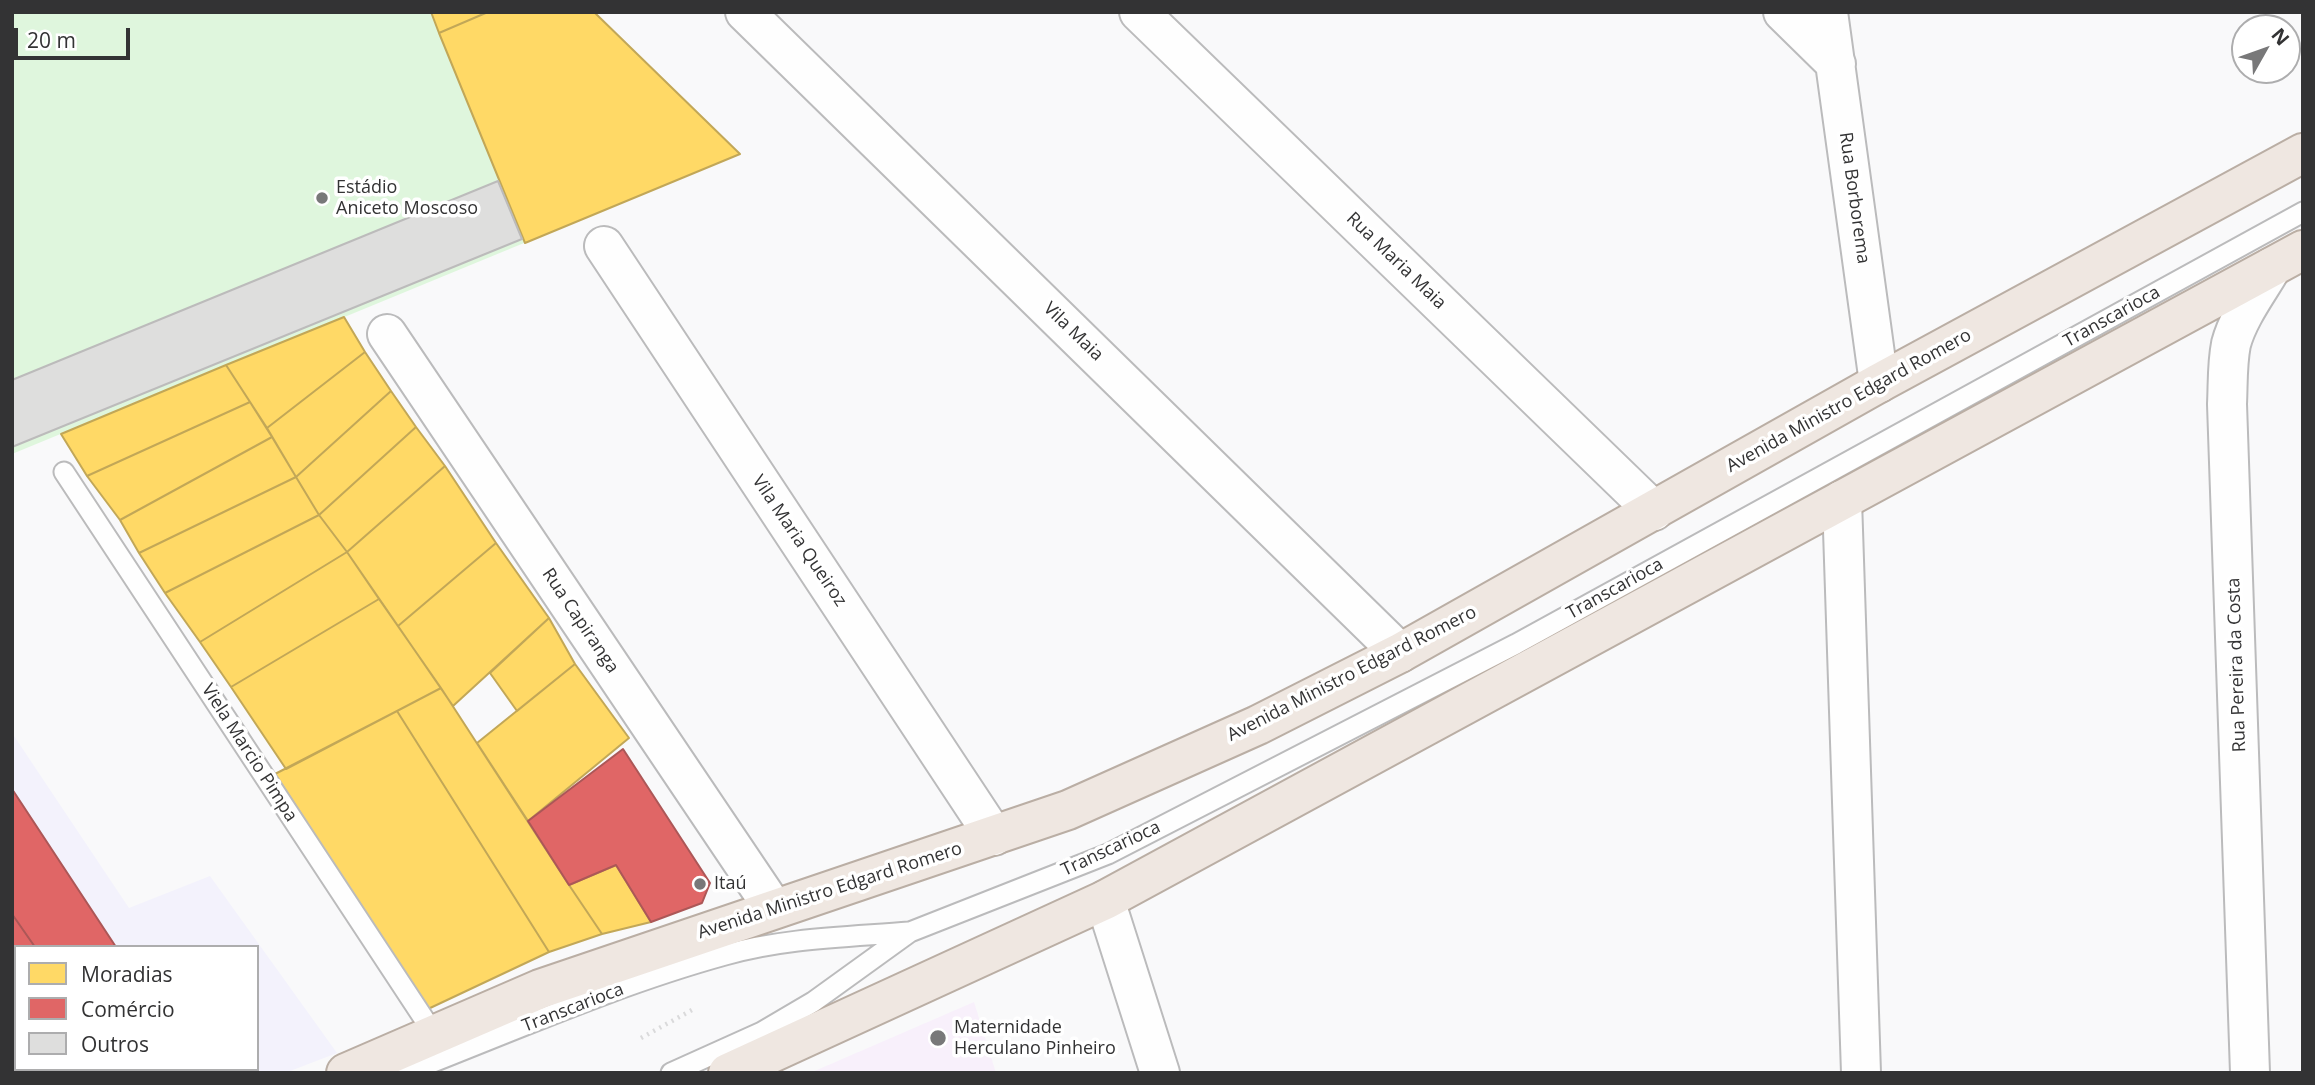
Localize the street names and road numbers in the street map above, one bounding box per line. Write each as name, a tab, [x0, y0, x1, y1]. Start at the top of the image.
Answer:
street label: Rua Borborema	[1834, 131, 1874, 265]
street label: Rua Maria Maia	[1342, 208, 1450, 314]
street label: Transcarioca	[2060, 282, 2164, 352]
street label: Vila Maia	[1038, 298, 1108, 366]
street label: Avenida Ministro Edgard Romero	[1723, 324, 1975, 478]
street label: Vila Maria Queiroz	[747, 471, 851, 611]
street label: Transcarioca	[1563, 554, 1667, 624]
street label: Rua Capiranga	[537, 564, 623, 678]
street label: Rua Pereira da Costa	[2223, 577, 2251, 753]
street label: Avenida Ministro Edgard Romero	[1224, 602, 1480, 746]
street label: Viela Marcio Pimpa	[196, 680, 302, 826]
street label: Transcarioca	[1058, 817, 1164, 881]
street label: Avenida Ministro Edgard Romero	[695, 838, 965, 944]
street label: Transcarioca	[519, 979, 627, 1037]

